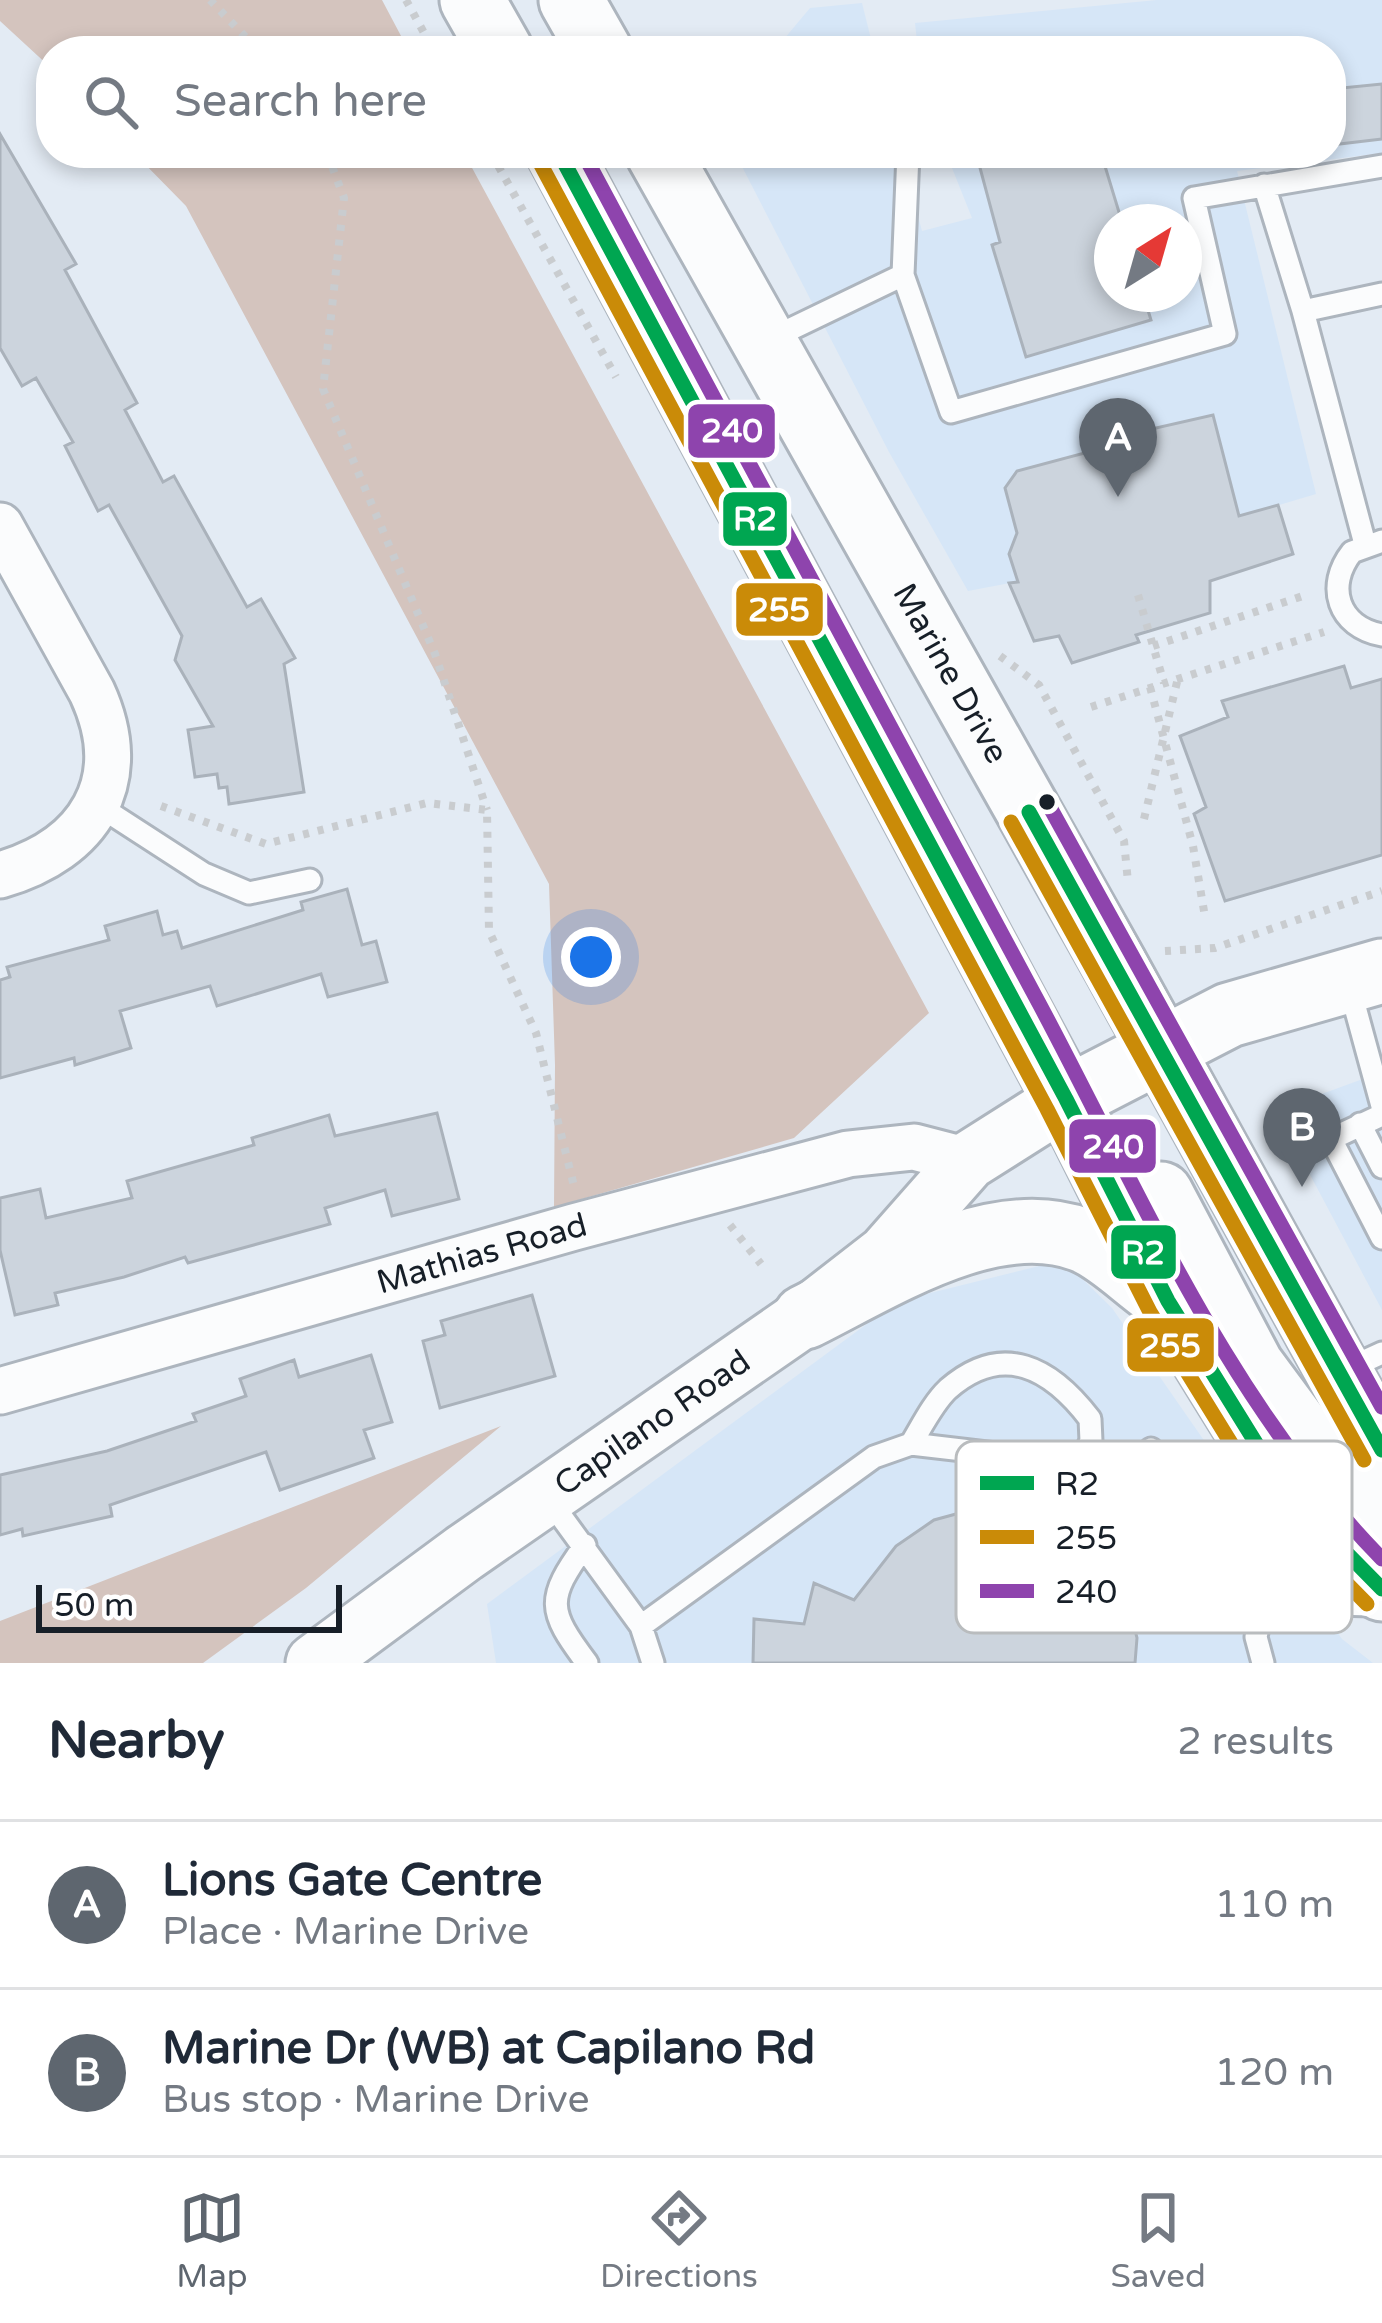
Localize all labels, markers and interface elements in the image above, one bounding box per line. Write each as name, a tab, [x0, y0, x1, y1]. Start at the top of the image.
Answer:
search box	[36, 36, 1346, 168]
icon: search	[78, 69, 144, 135]
text: Search here	[174, 75, 427, 129]
north arrow	[1094, 204, 1202, 312]
pin: A	[1079, 398, 1157, 497]
line badge: 240	[686, 402, 777, 460]
text: 240	[701, 412, 763, 451]
line badge: R2	[721, 490, 789, 548]
text: R2	[733, 500, 777, 539]
street label: Marine Drive	[885, 577, 1017, 770]
line badge: 255	[734, 581, 825, 638]
text: 255	[748, 591, 810, 630]
unlabelled marker	[1036, 791, 1058, 813]
your location	[561, 927, 621, 987]
pin: B	[1263, 1088, 1341, 1187]
line badge: 240	[1067, 1117, 1158, 1175]
text: 240	[1082, 1128, 1144, 1167]
street label: Mathias Road	[372, 1205, 591, 1302]
line badge: R2	[1109, 1223, 1178, 1281]
text: R2	[1121, 1234, 1165, 1273]
line badge: 255	[1125, 1316, 1216, 1374]
text: 255	[1139, 1327, 1201, 1366]
street label: Capilano Road	[547, 1342, 757, 1504]
legend	[956, 1441, 1352, 1633]
text: R2	[1055, 1465, 1099, 1504]
text: 255	[1055, 1519, 1117, 1558]
text: 240	[1055, 1573, 1117, 1612]
scale bar	[36, 1579, 342, 1632]
text: 50 m	[54, 1586, 134, 1625]
text: Nearby	[48, 1710, 225, 1772]
text: 2 results	[1177, 1718, 1334, 1765]
text: Lions Gate Centre	[162, 1854, 542, 1908]
text: A	[72, 1881, 102, 1928]
text: 110 m	[1215, 1881, 1334, 1928]
text: Place · Marine Drive	[162, 1908, 529, 1955]
text: Marine Dr (WB) at Capilano Rd	[162, 2022, 815, 2076]
text: B	[73, 2049, 101, 2096]
text: 120 m	[1215, 2049, 1334, 2096]
text: Bus stop · Marine Drive	[162, 2076, 590, 2123]
tab: Map	[176, 2185, 248, 2296]
tab: Directions	[600, 2185, 758, 2296]
tab: Saved	[1110, 2185, 1206, 2296]

